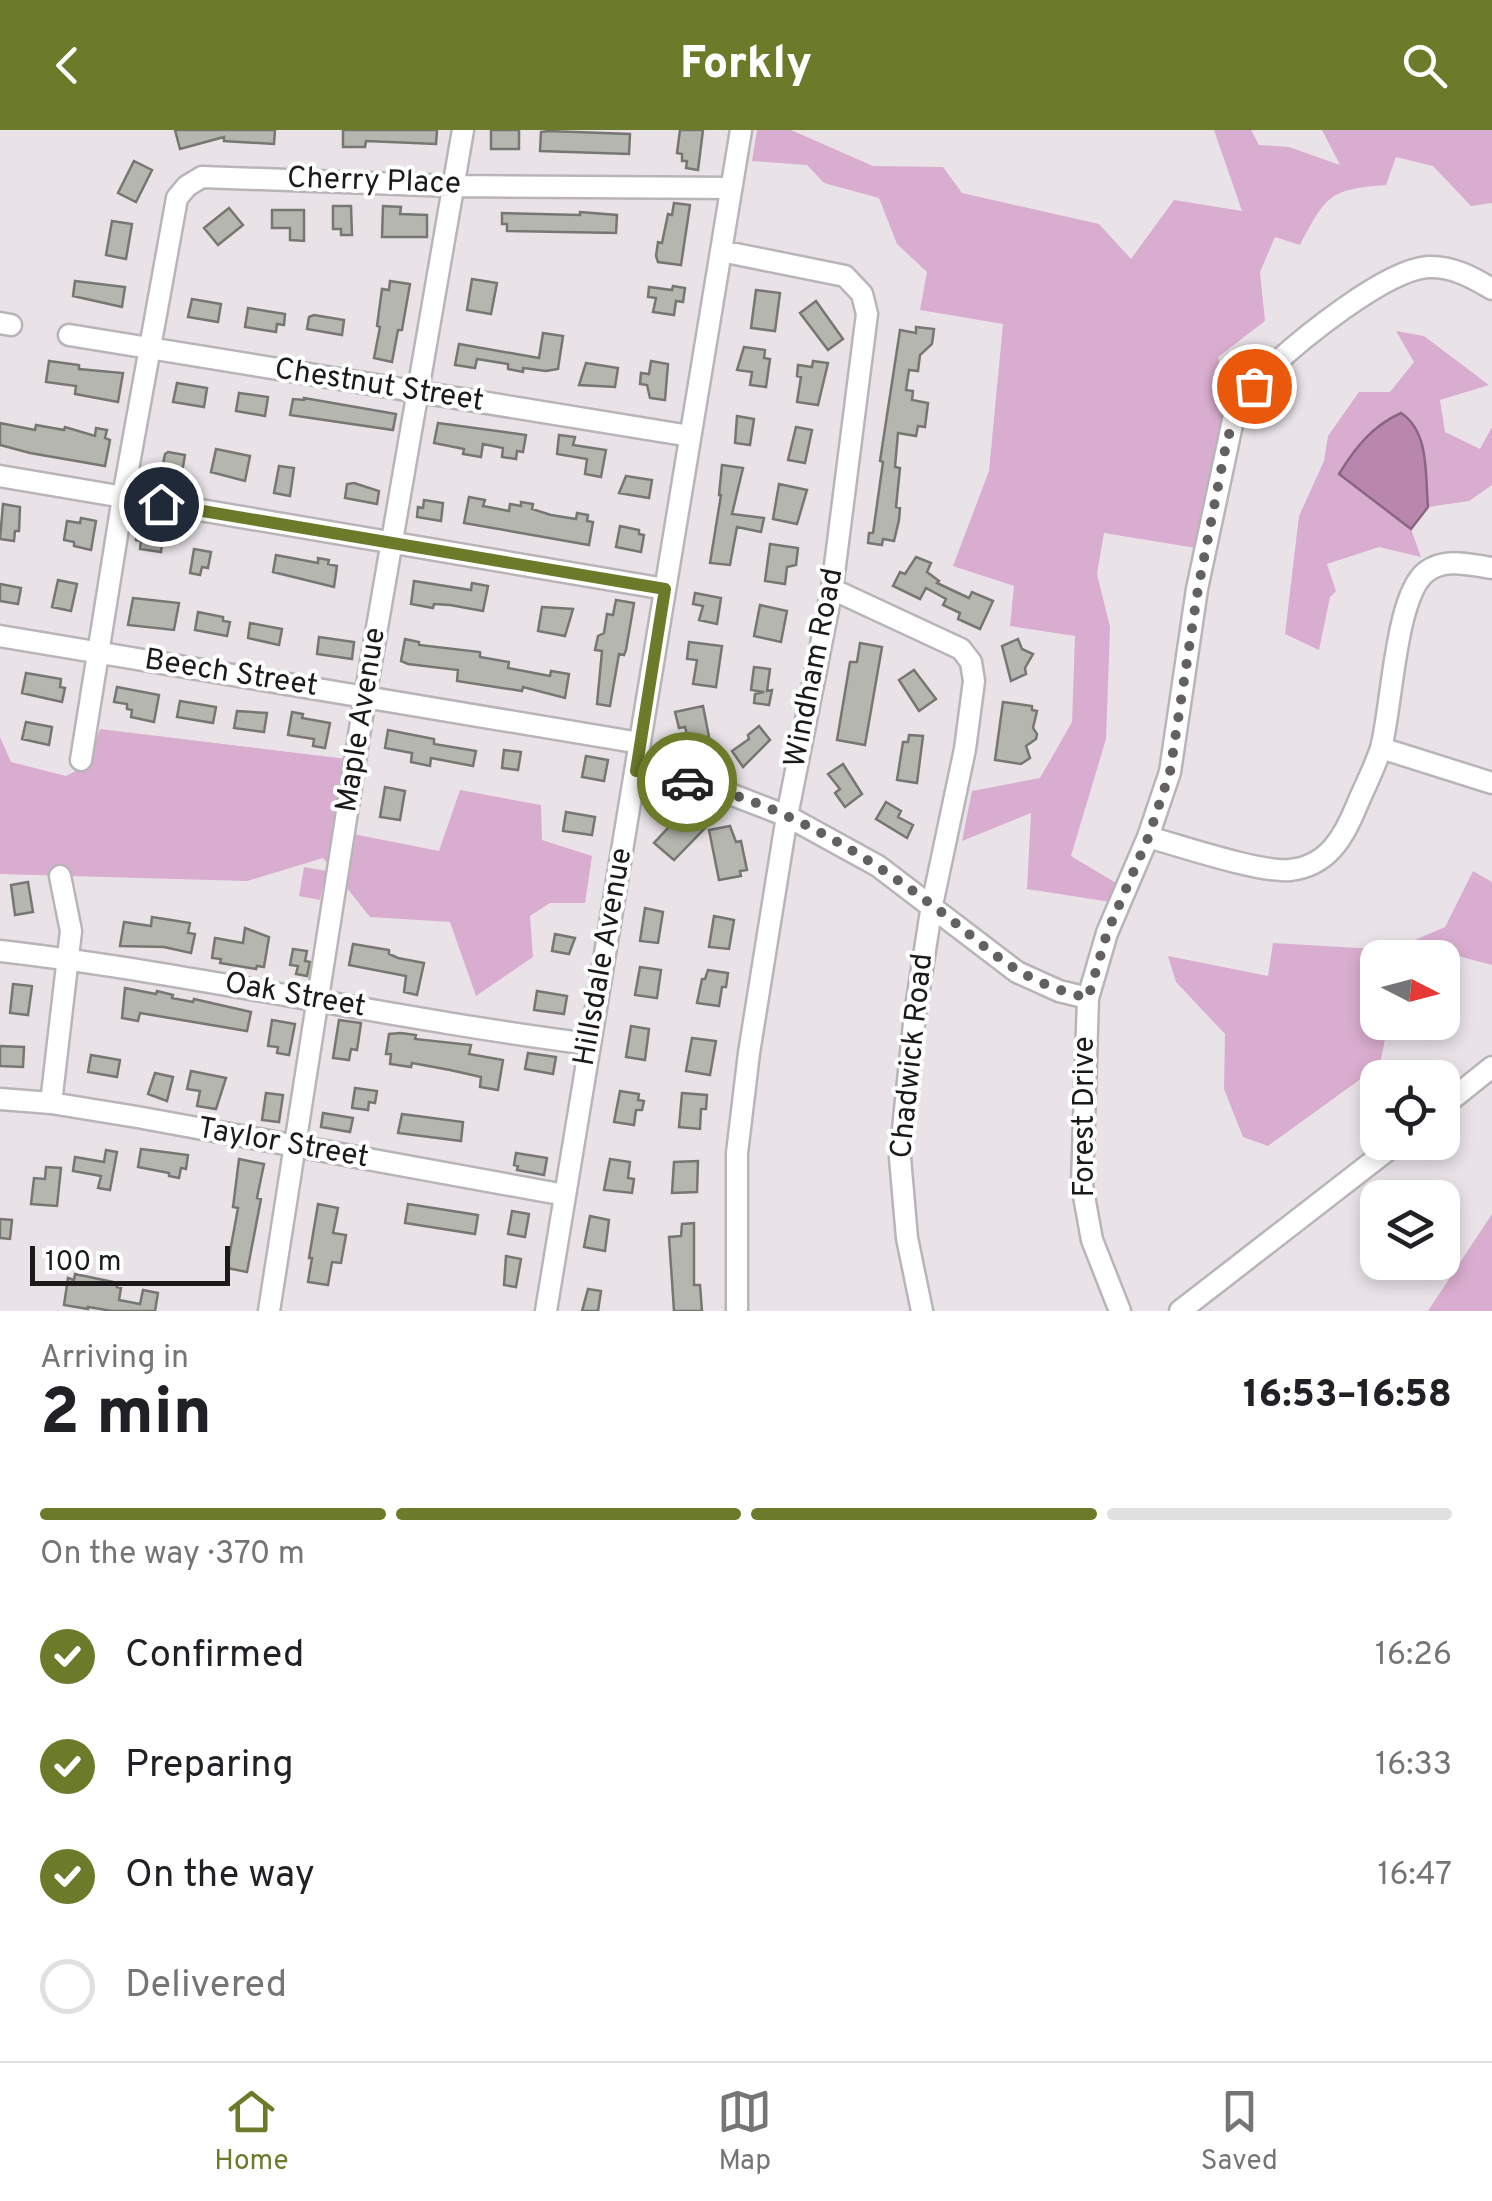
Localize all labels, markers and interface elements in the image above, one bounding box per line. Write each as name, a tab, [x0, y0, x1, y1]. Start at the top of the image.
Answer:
text: Forkly	[680, 37, 812, 94]
icon: back	[40, 38, 95, 93]
icon: search	[1397, 38, 1452, 93]
street label: Cherry Place	[286, 160, 462, 204]
pin	[1212, 344, 1297, 429]
street label: Chestnut Street	[272, 351, 486, 421]
icon: bag	[1227, 359, 1282, 414]
pin	[119, 462, 204, 547]
icon: home	[134, 477, 189, 532]
street label: Windham Road	[778, 565, 852, 771]
street label: Maple Avenue	[329, 625, 395, 815]
street label: Beech Street	[142, 642, 320, 706]
courier	[637, 732, 737, 832]
icon: car	[660, 755, 715, 810]
street label: Hillsdale Avenue	[567, 845, 641, 1069]
north arrow	[1360, 940, 1460, 1040]
map controls	[1360, 940, 1460, 1280]
street label: Chadwick Road	[884, 952, 942, 1160]
street label: Oak Street	[222, 965, 368, 1027]
street label: Forest Drive	[1067, 1036, 1104, 1198]
button: locate	[1360, 1060, 1460, 1160]
street label: Taylor Street	[195, 1111, 371, 1177]
button: layers	[1360, 1180, 1460, 1280]
scale bar	[30, 1241, 230, 1286]
text: 100 m	[45, 1245, 121, 1281]
text: Arriving in	[40, 1339, 189, 1379]
text: 16:53–16:58	[1243, 1372, 1452, 1421]
text: 2 min	[40, 1375, 212, 1457]
text: On the way · 370 m	[40, 1535, 305, 1575]
icon: check	[40, 1629, 95, 1684]
text: Confirmed	[125, 1632, 304, 1681]
text: 16:26	[1375, 1636, 1452, 1676]
icon: check	[40, 1739, 95, 1794]
text: Preparing	[125, 1742, 294, 1791]
text: 16:33	[1375, 1746, 1452, 1786]
icon: check	[40, 1849, 95, 1904]
text: On the way	[125, 1852, 315, 1901]
text: 16:47	[1378, 1856, 1452, 1896]
text: Delivered	[125, 1962, 287, 2011]
tab: Home	[214, 2084, 289, 2180]
tab: Map	[717, 2084, 772, 2180]
tab: Saved	[1201, 2084, 1278, 2180]

